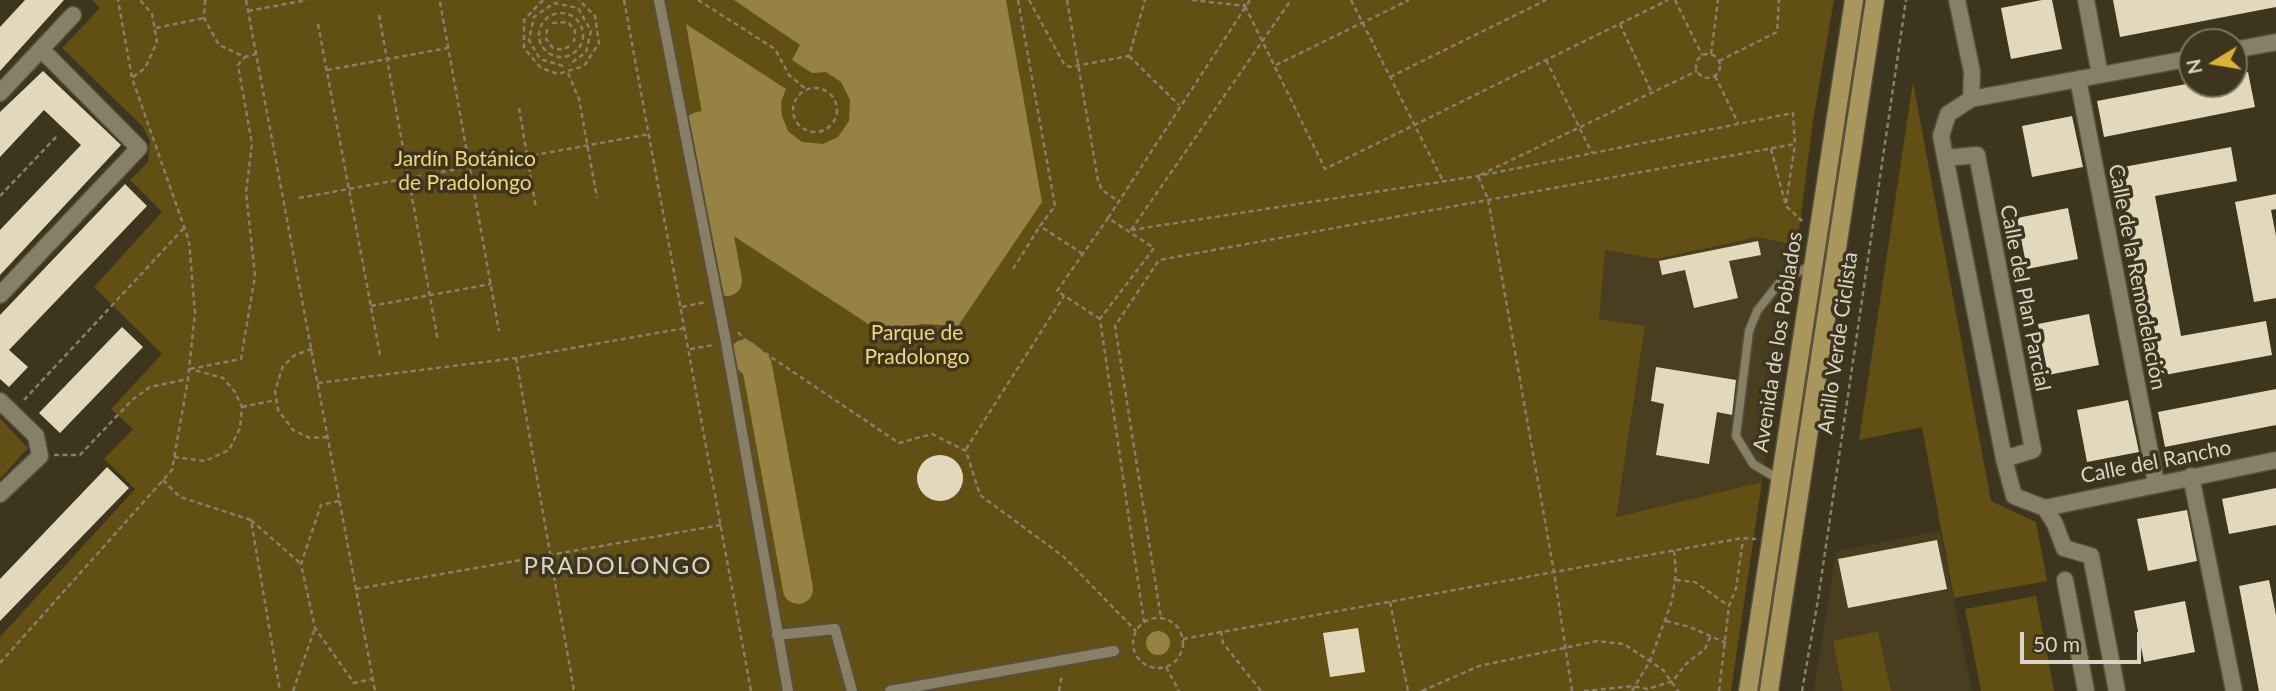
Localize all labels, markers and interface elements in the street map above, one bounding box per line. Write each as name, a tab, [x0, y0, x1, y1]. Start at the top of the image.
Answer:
north arrow	[2178, 28, 2248, 98]
text: N	[2181, 57, 2207, 76]
park label: Jardín Botánico de Pradolongo	[394, 146, 536, 196]
street label: Calle de la Remodelación	[2103, 162, 2171, 392]
street label: Calle del Plan Parcial	[1995, 203, 2055, 393]
street label: Avenida de los Poblados	[1748, 230, 1808, 454]
street label: Anillo Verde Ciclista	[1813, 250, 1863, 436]
park label: Parque de Pradolongo	[864, 320, 970, 370]
street label: Calle del Rancho	[2079, 435, 2233, 489]
district label: PRADOLONGO	[525, 552, 711, 580]
scale bar	[2024, 618, 2145, 662]
text: 50 m	[2033, 631, 2080, 656]

